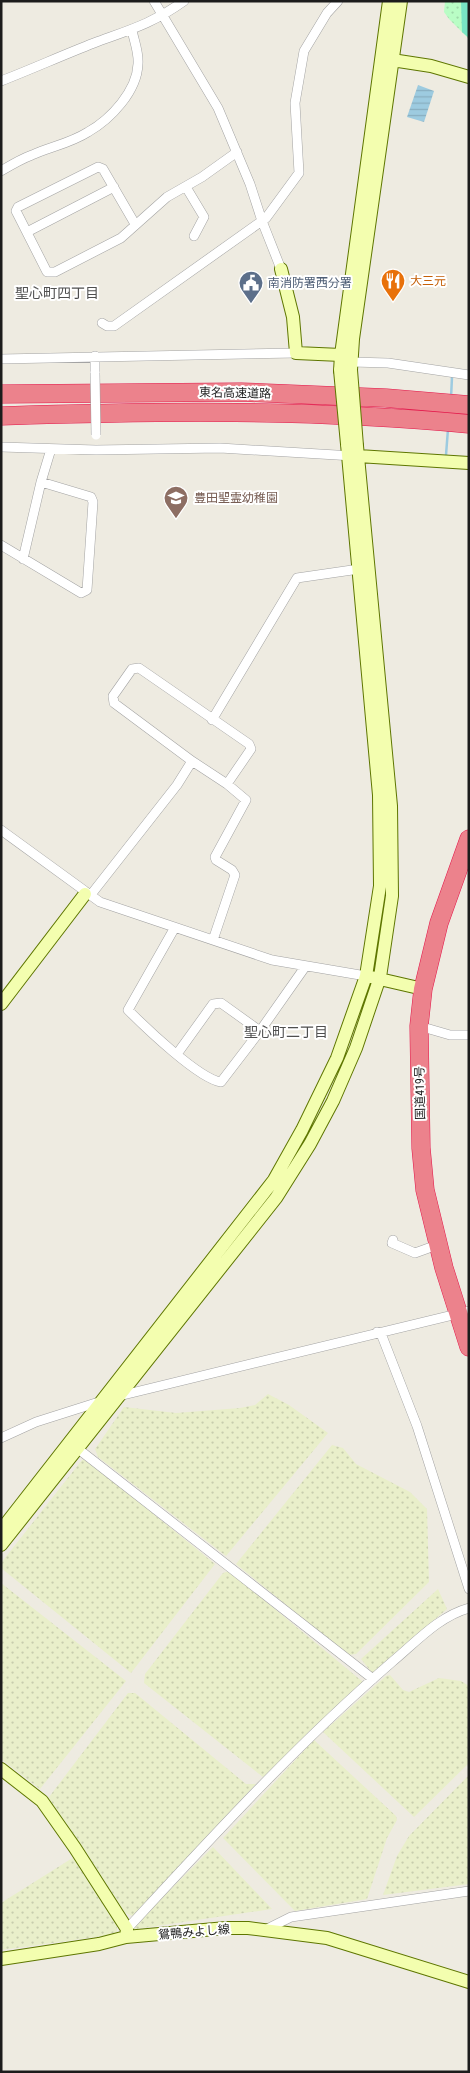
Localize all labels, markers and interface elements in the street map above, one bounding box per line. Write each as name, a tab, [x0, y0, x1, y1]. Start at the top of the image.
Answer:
restaurant icon: 大三元	[380, 268, 406, 302]
public building icon: 南消防署西分署	[238, 270, 264, 304]
place label: 大三元	[410, 274, 446, 288]
place label: 南消防署西分署	[268, 276, 352, 290]
district label: 聖心町四丁目	[15, 285, 99, 301]
street label: 東名高速道路	[199, 385, 271, 401]
school or university icon: 豊田聖霊幼稚園	[163, 485, 189, 519]
place label: 豊田聖霊幼稚園	[194, 491, 278, 505]
district label: 聖心町二丁目	[244, 1024, 328, 1040]
street label: 国道419号	[413, 1066, 427, 1120]
street label: 鴛鴨みよし線	[158, 1922, 230, 1942]

